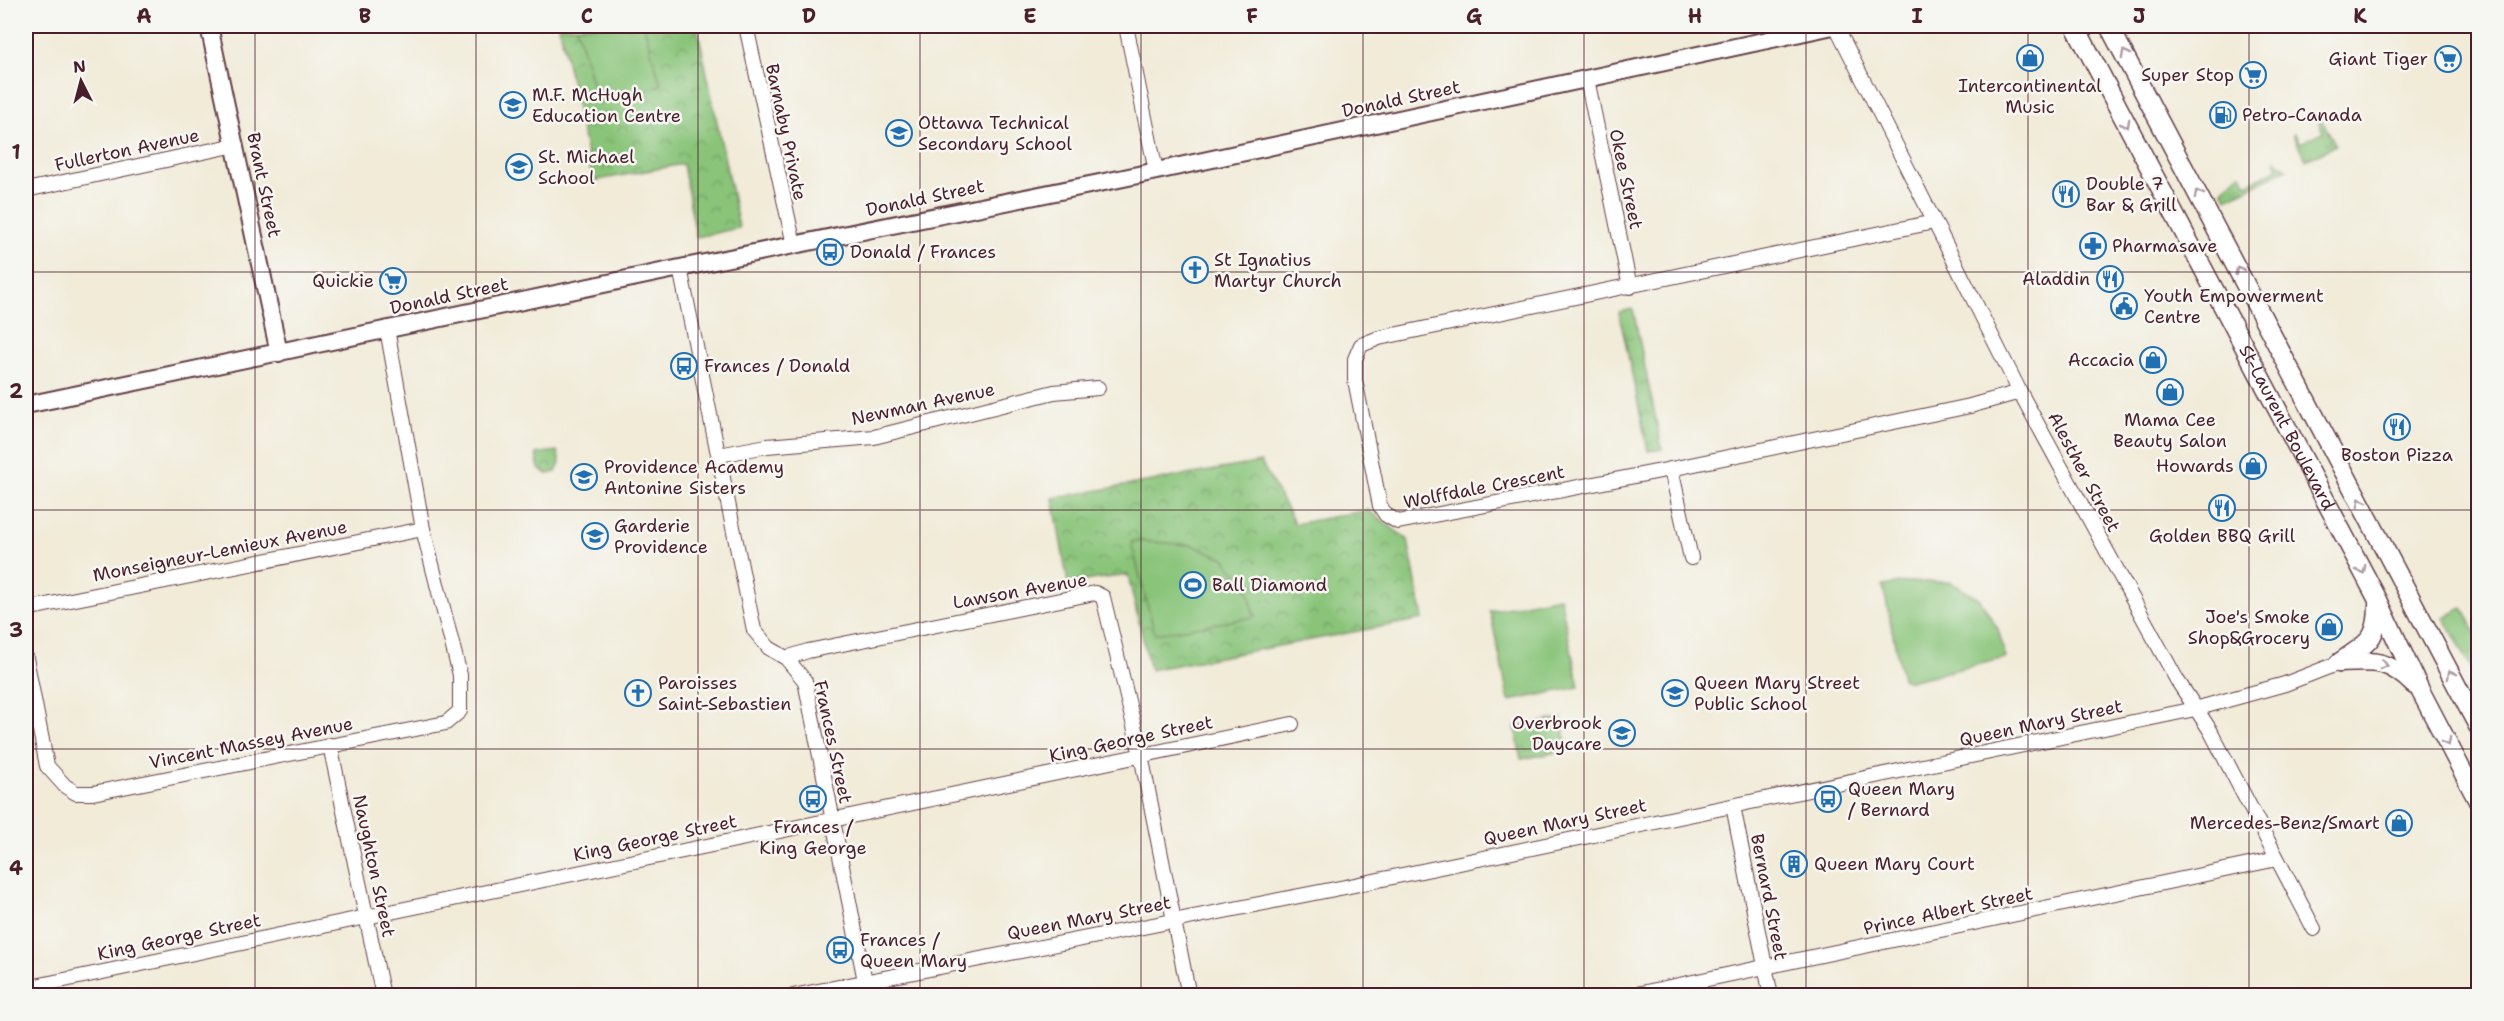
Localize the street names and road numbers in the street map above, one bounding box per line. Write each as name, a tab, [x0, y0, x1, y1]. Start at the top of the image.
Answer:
street label: Barnaby Private	[760, 61, 812, 203]
street label: Donald Street	[1340, 75, 1462, 123]
street label: Fullerton Avenue	[53, 123, 201, 177]
street label: Okee Street	[1604, 127, 1648, 231]
street label: Brant Street	[241, 130, 287, 240]
street label: Donald Street	[864, 174, 986, 222]
street label: Donald Street	[388, 272, 510, 320]
street label: St-Laurent Boulevard	[2233, 341, 2340, 514]
street label: Newman Avenue	[849, 377, 997, 431]
street label: Alesther Street	[2042, 408, 2126, 536]
street label: Wolffdale Crescent	[1401, 460, 1567, 514]
street label: Monseigneur-Lemieux Avenue	[91, 515, 349, 587]
street label: Lawson Avenue	[951, 567, 1089, 615]
street label: Frances Street	[808, 678, 858, 806]
street label: Queen Mary Street	[1957, 694, 2125, 752]
street label: King George Street	[1047, 710, 1215, 768]
street label: Vincent Massey Avenue	[147, 711, 355, 775]
street label: Naughton Street	[347, 793, 401, 940]
street label: Queen Mary Street	[1481, 793, 1649, 851]
street label: King George Street	[571, 809, 739, 867]
street label: Bernard Street	[1745, 832, 1793, 962]
street label: Prince Albert Street	[1861, 881, 2035, 941]
street label: Queen Mary Street	[1005, 890, 1173, 946]
street label: King George Street	[95, 908, 263, 966]

